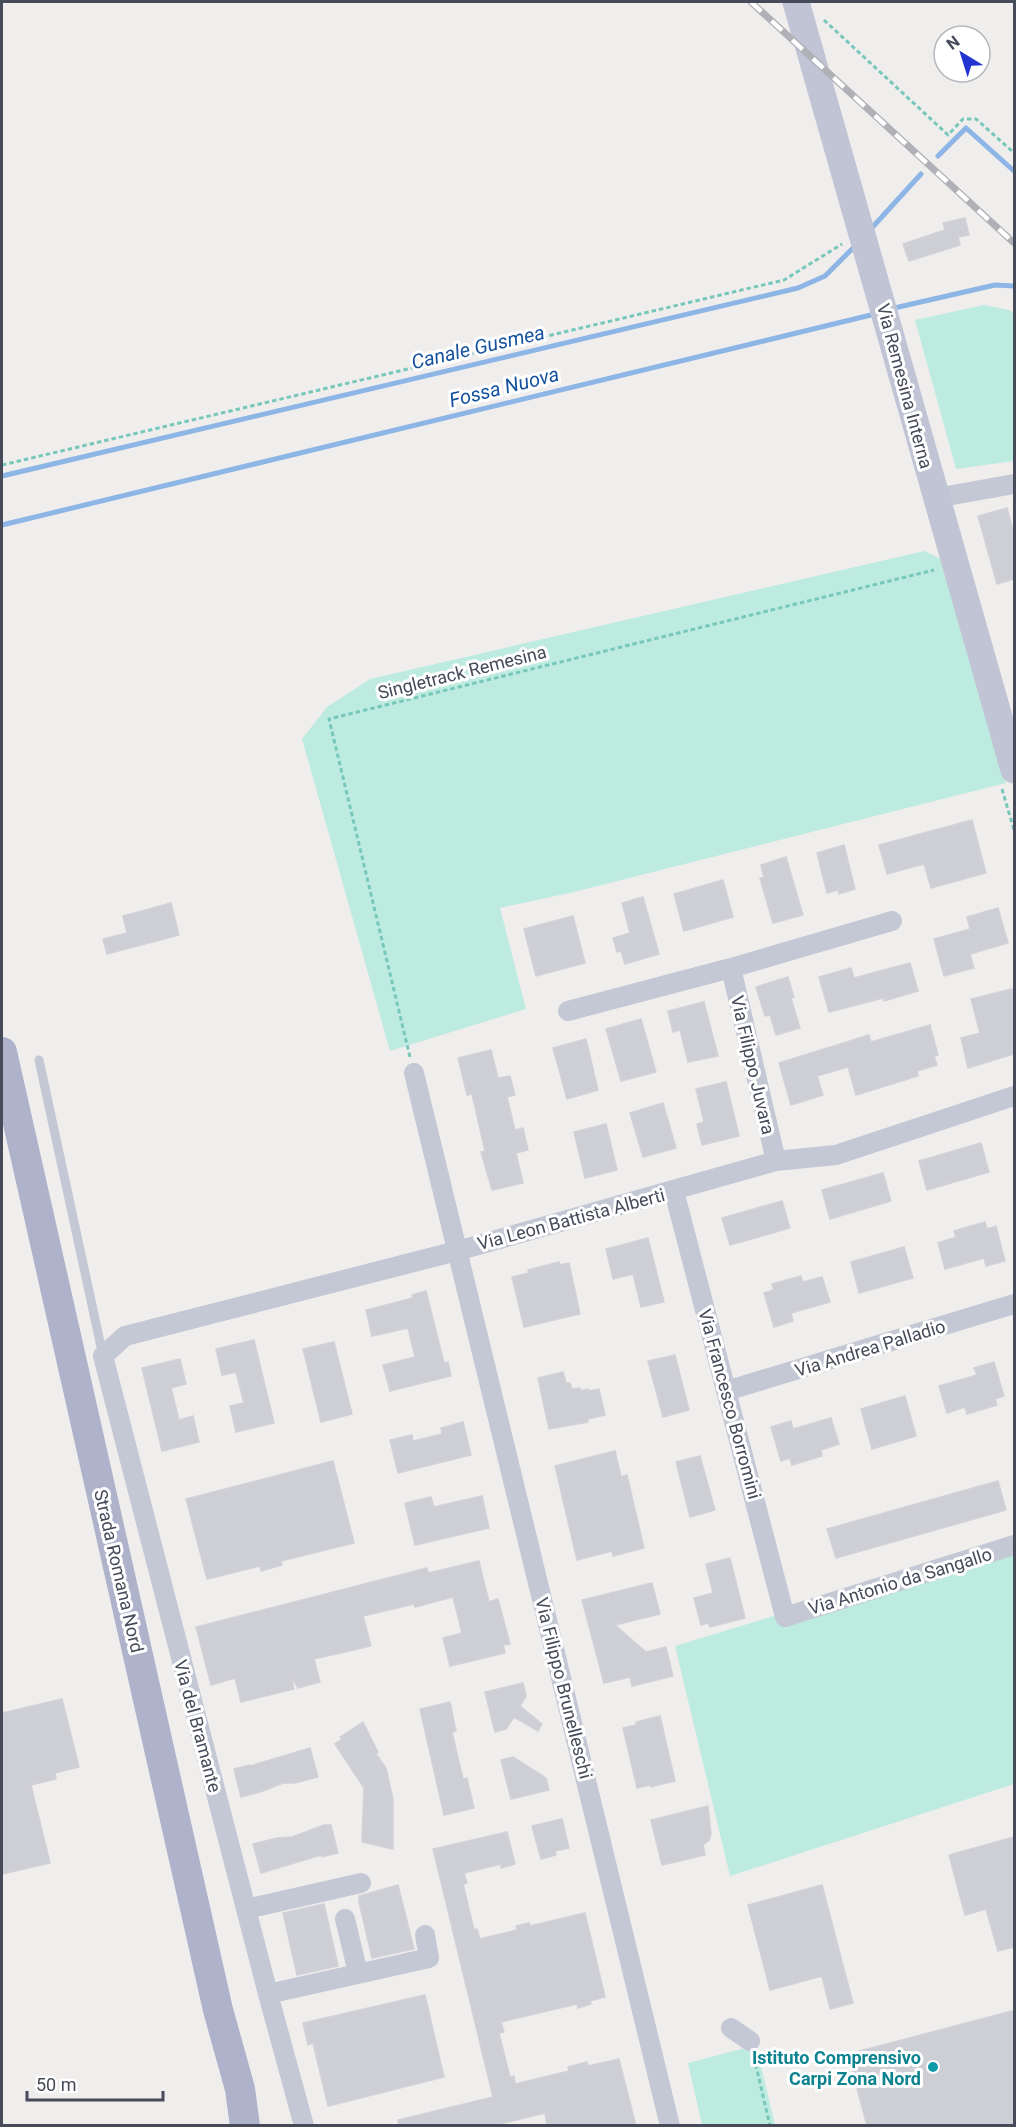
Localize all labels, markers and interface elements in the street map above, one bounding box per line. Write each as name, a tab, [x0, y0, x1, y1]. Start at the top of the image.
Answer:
north arrow	[932, 24, 992, 84]
text: N	[943, 32, 963, 54]
street label: Via Remesina Interna	[873, 301, 937, 471]
water label: Canale Gusmea	[409, 320, 547, 374]
water label: Fossa Nuova	[447, 362, 561, 412]
street label: Singletrack Remesina	[376, 641, 548, 703]
street label: Via Filippo Juvara	[727, 994, 779, 1136]
street label: Via Leon Battista Alberti	[475, 1184, 667, 1254]
street label: Via Francesco Borromini	[694, 1307, 766, 1501]
street label: Via Andrea Palladio	[792, 1315, 948, 1381]
street label: Strada Romana Nord	[90, 1487, 148, 1655]
street label: Via Antonio da Sangallo	[806, 1543, 994, 1619]
street label: Via Filippo Brunelleschi	[531, 1595, 597, 1781]
street label: Via del Bramante	[170, 1657, 226, 1795]
place label: Istituto Comprensivo Carpi Zona Nord	[752, 2047, 921, 2089]
marker: Istituto Comprensivo Carpi Zona Nord	[926, 2060, 940, 2074]
scale bar	[27, 2064, 164, 2102]
text: 50 m	[36, 2074, 76, 2095]

